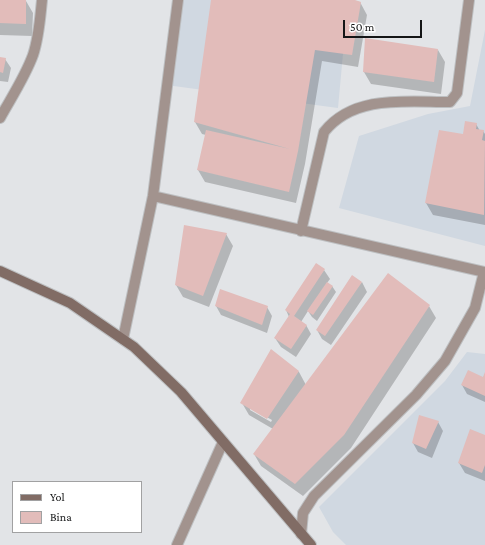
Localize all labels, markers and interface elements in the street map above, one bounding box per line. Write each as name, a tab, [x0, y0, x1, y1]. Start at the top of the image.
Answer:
scale bar	[345, 12, 424, 38]
text: 50 m	[350, 20, 374, 34]
legend	[12, 481, 142, 533]
text: Yol	[50, 490, 65, 504]
text: Bina	[50, 510, 72, 524]

